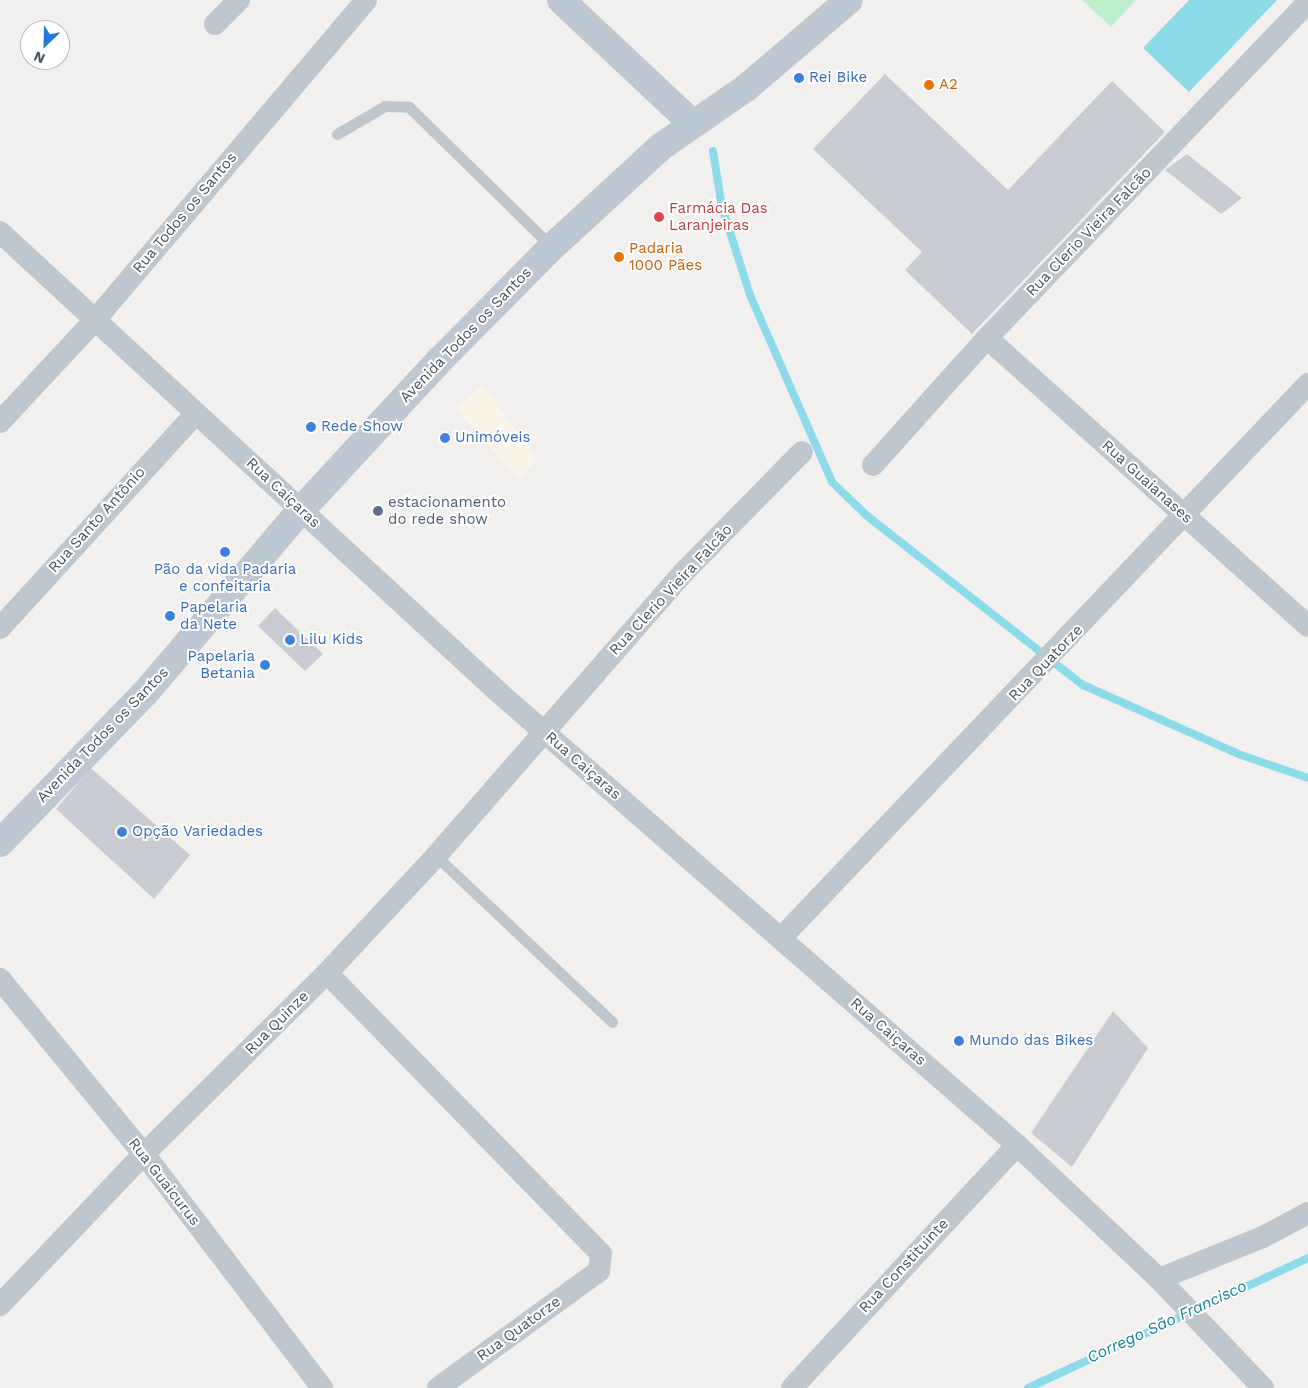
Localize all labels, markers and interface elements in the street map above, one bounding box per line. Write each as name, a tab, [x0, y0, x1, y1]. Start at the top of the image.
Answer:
north arrow	[20, 20, 70, 70]
text: N	[31, 48, 47, 67]
place label: Rei Bike	[809, 69, 867, 87]
marker: Rei Bike	[793, 72, 805, 84]
place label: A2	[939, 76, 958, 94]
marker: A2	[923, 79, 935, 91]
street label: Rua Todos os Santos	[129, 149, 241, 277]
street label: Rua Clerio Vieira Falcão	[1022, 163, 1156, 301]
place label: Farmácia Das Laranjeiras	[669, 199, 768, 234]
marker: Farmácia Das Laranjeiras	[653, 211, 665, 223]
place label: Padaria 1000 Pães	[629, 239, 702, 274]
marker: Padaria 1000 Pães	[613, 251, 625, 263]
street label: Avenida Todos os Santos	[396, 263, 536, 407]
place label: Rede Show	[321, 418, 403, 436]
marker: Rede Show	[305, 421, 317, 433]
place label: Unimóveis	[455, 429, 530, 447]
marker: Unimóveis	[439, 432, 451, 444]
street label: Rua Guaianases	[1098, 437, 1196, 527]
street label: Rua Caiçaras	[242, 454, 324, 532]
street label: Rua Santo Antônio	[45, 463, 149, 577]
place label: estacionamento do rede show	[388, 493, 506, 528]
marker: estacionamento do rede show	[372, 505, 384, 517]
street label: Rua Clerio Vieira Falcão	[605, 520, 737, 660]
marker: Pão da vida Padaria e confeitaria	[219, 546, 231, 558]
place label: Pão da vida Padaria e confeitaria	[153, 560, 297, 595]
place label: Papelaria da Nete	[180, 598, 247, 633]
marker: Papelaria da Nete	[164, 610, 176, 622]
street label: Rua Quatorze	[1005, 621, 1087, 705]
place label: Lilu Kids	[300, 631, 363, 649]
marker: Lilu Kids	[284, 634, 296, 646]
place label: Papelaria Betania	[188, 647, 255, 682]
marker: Papelaria Betania	[259, 659, 271, 671]
street label: Avenida Todos os Santos	[33, 663, 173, 807]
street label: Rua Caiçaras	[541, 728, 625, 804]
place label: Opção Variedades	[132, 823, 263, 841]
marker: Opção Variedades	[116, 826, 128, 838]
street label: Rua Quinze	[241, 987, 313, 1059]
street label: Rua Caiçaras	[846, 994, 930, 1070]
place label: Mundo das Bikes	[969, 1032, 1093, 1050]
marker: Mundo das Bikes	[953, 1035, 965, 1047]
street label: Rua Guaicurus	[124, 1135, 204, 1229]
street label: Rua Constituinte	[855, 1215, 953, 1317]
water label: Corrego São Francisco	[1084, 1277, 1250, 1367]
street label: Rua Quatorze	[474, 1293, 564, 1365]

